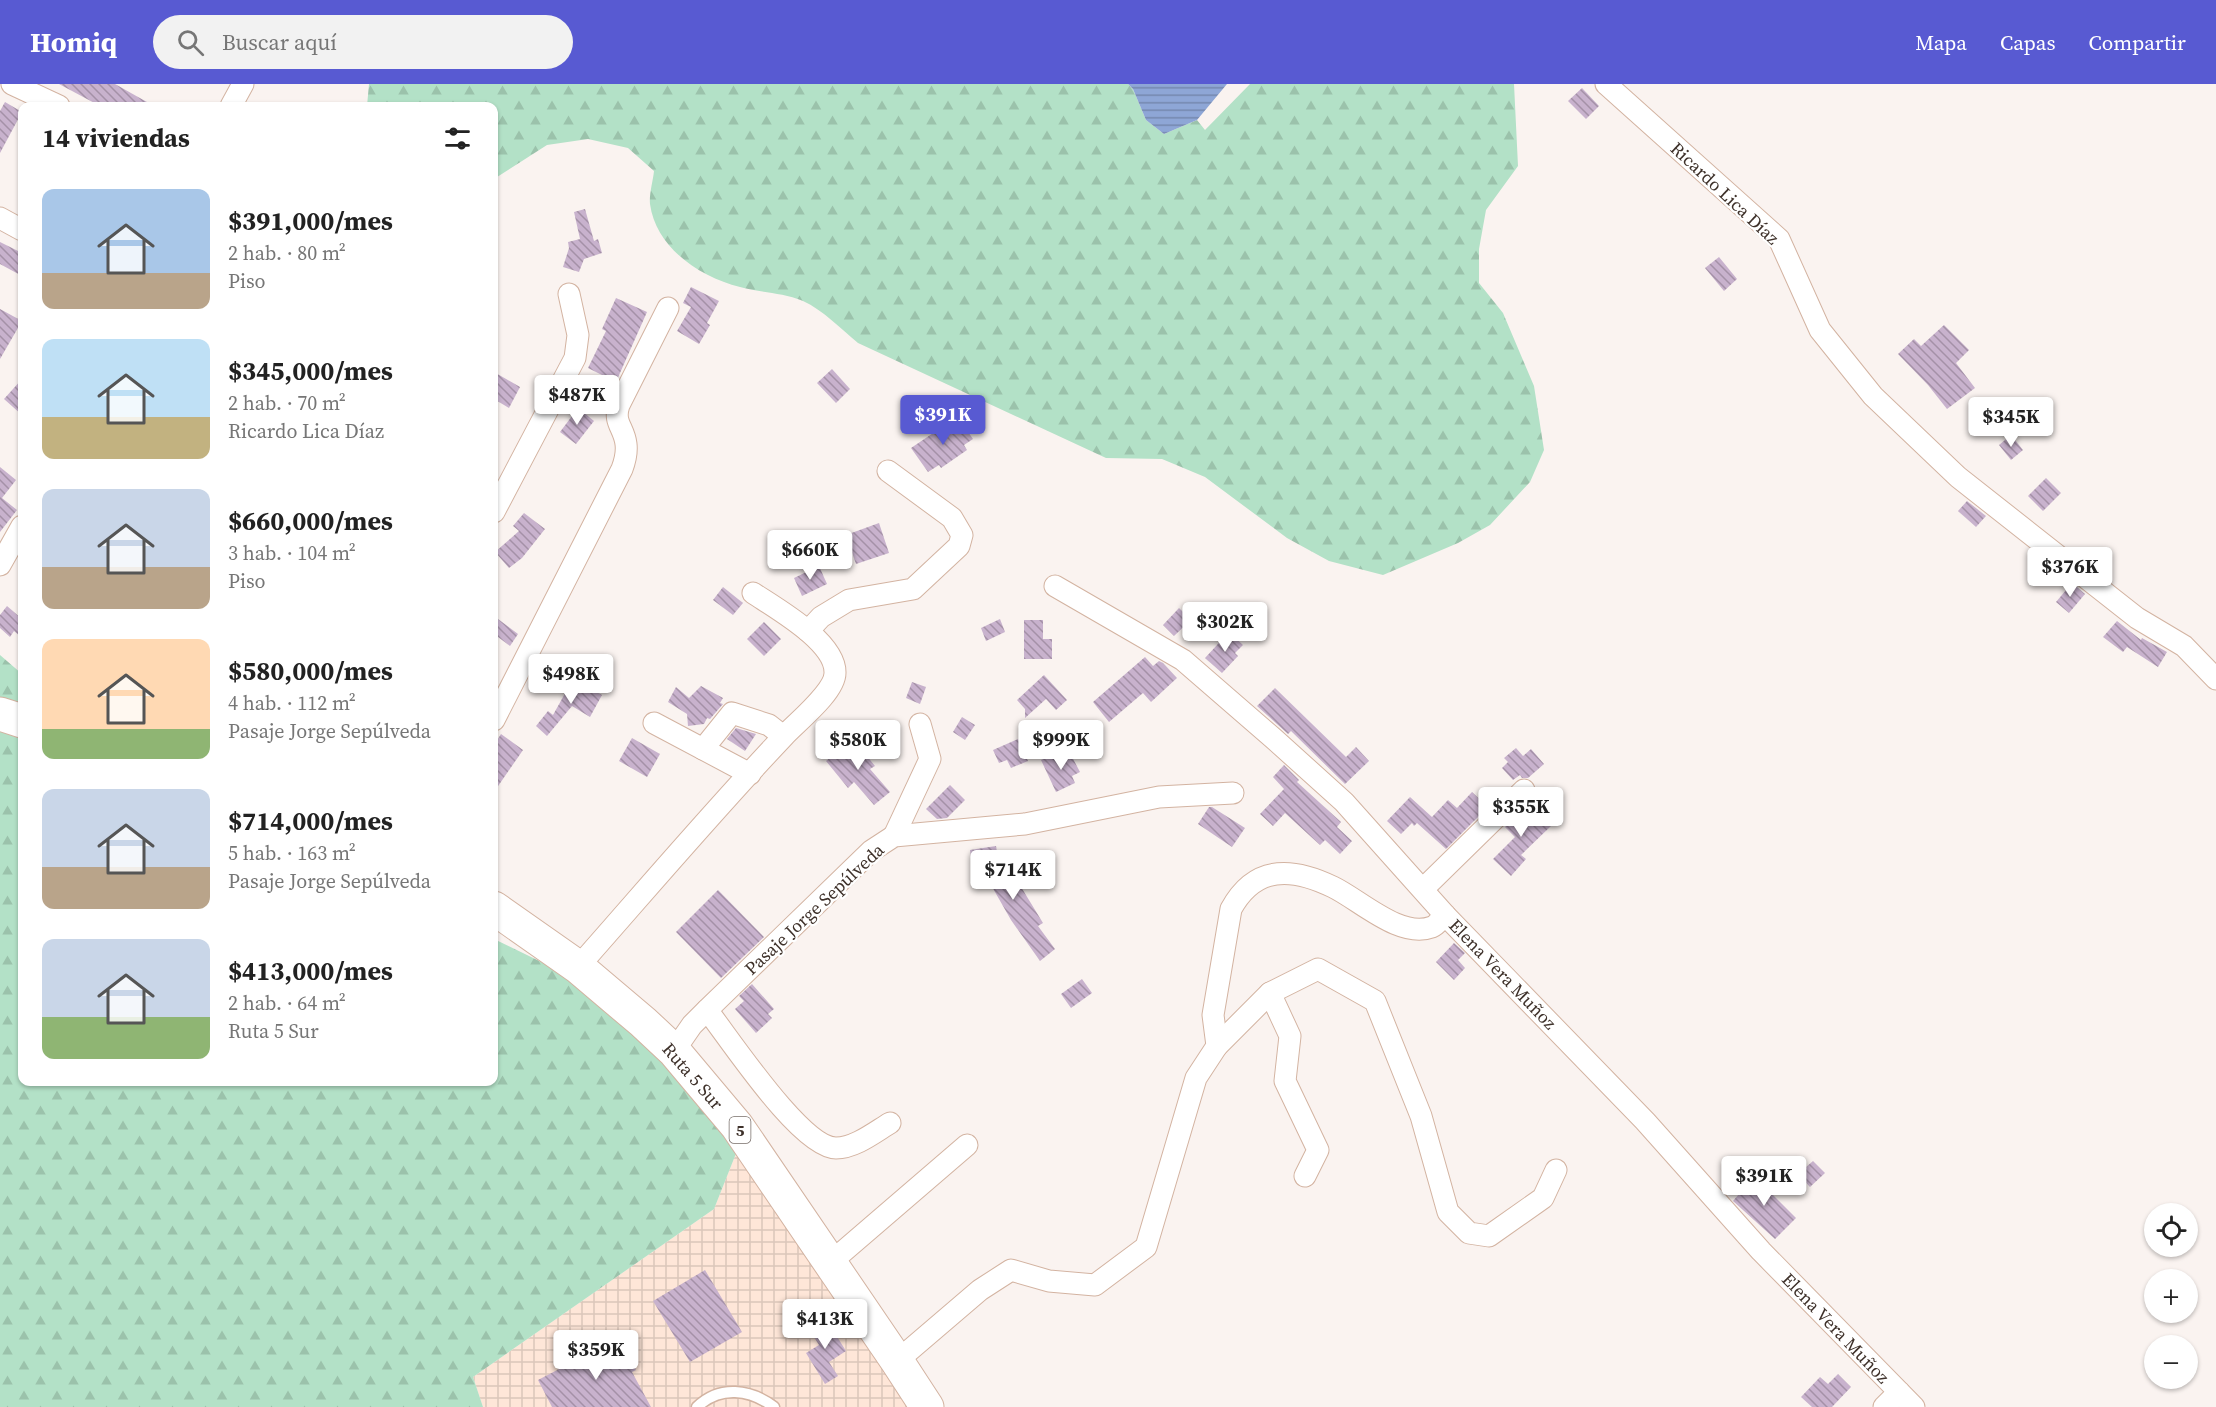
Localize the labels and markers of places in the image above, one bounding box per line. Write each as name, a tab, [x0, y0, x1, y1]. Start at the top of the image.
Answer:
pin: $487K	[535, 375, 619, 426]
pin: $391K	[901, 395, 985, 446]
pin: $345K	[1969, 397, 2053, 448]
pin: $660K	[768, 530, 852, 581]
pin: $376K	[2028, 547, 2112, 598]
pin: $302K	[1183, 602, 1267, 653]
pin: $498K	[529, 654, 613, 705]
pin: $580K	[816, 720, 900, 771]
pin: $999K	[1019, 720, 1103, 771]
pin: $355K	[1479, 787, 1563, 838]
pin: $714K	[971, 850, 1055, 901]
pin: $391K	[1722, 1156, 1806, 1207]
pin: $413K	[783, 1299, 867, 1350]
pin: $359K	[554, 1330, 638, 1381]

